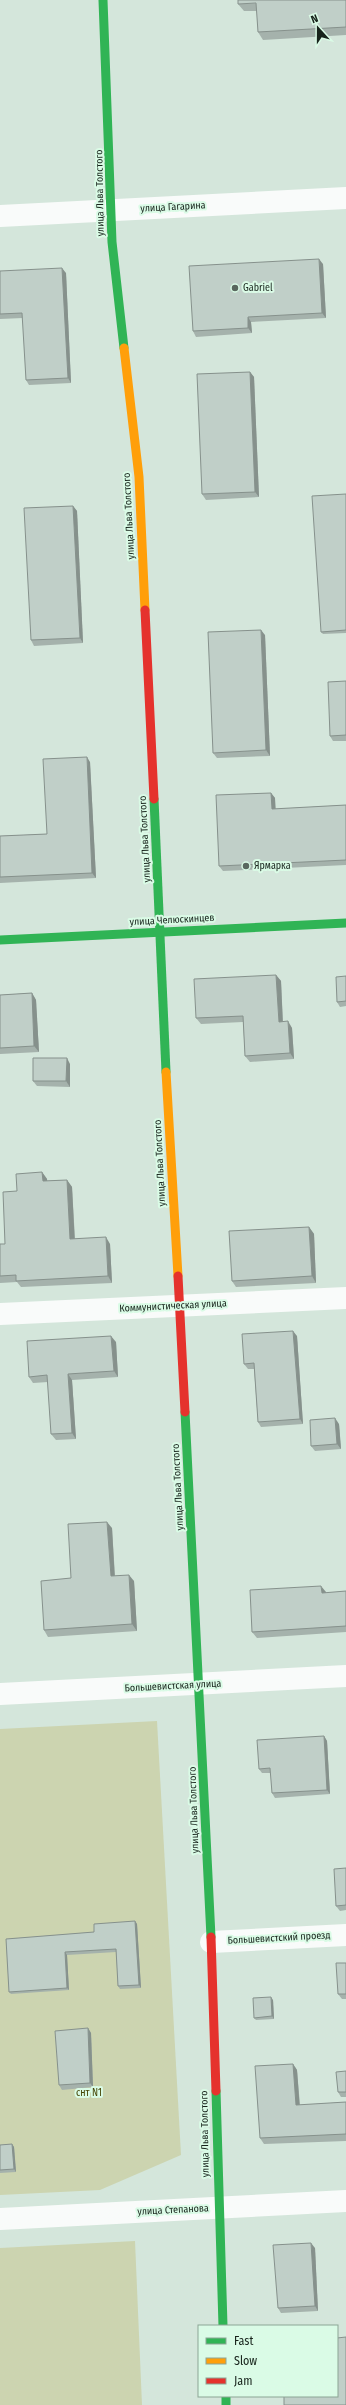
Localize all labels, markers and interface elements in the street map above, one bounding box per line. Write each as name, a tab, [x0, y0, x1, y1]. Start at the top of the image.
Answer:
north arrow	[298, 8, 338, 48]
text: N	[309, 12, 320, 26]
street label: улица Льва Толстого	[93, 150, 107, 236]
street label: улица Гагарина	[140, 199, 206, 215]
place label: Gabriel	[243, 282, 273, 294]
marker: Gabriel	[230, 283, 240, 293]
street label: улица Льва Толстого	[121, 472, 137, 560]
street label: улица Льва Толстого	[137, 795, 153, 883]
place label: Ярмарка	[254, 860, 291, 872]
marker: Ярмарка	[241, 861, 251, 871]
street label: улица Челюскинцев	[129, 912, 215, 928]
street label: улица Льва Толстого	[152, 1119, 168, 1207]
street label: Коммунистическая улица	[119, 1297, 227, 1315]
street label: улица Льва Толстого	[170, 1443, 186, 1531]
street label: Большевистская улица	[124, 1677, 222, 1695]
street label: улица Льва Толстого	[186, 1766, 202, 1854]
street label: Большевистский проезд	[227, 1929, 331, 1947]
park label: снт N1	[76, 2087, 102, 2099]
street label: улица Льва Толстого	[198, 2091, 212, 2177]
street label: улица Степанова	[137, 2202, 209, 2218]
legend	[198, 2325, 338, 2397]
text: Fast	[234, 2334, 253, 2348]
text: Slow	[234, 2354, 257, 2368]
text: Jam	[234, 2374, 252, 2388]

